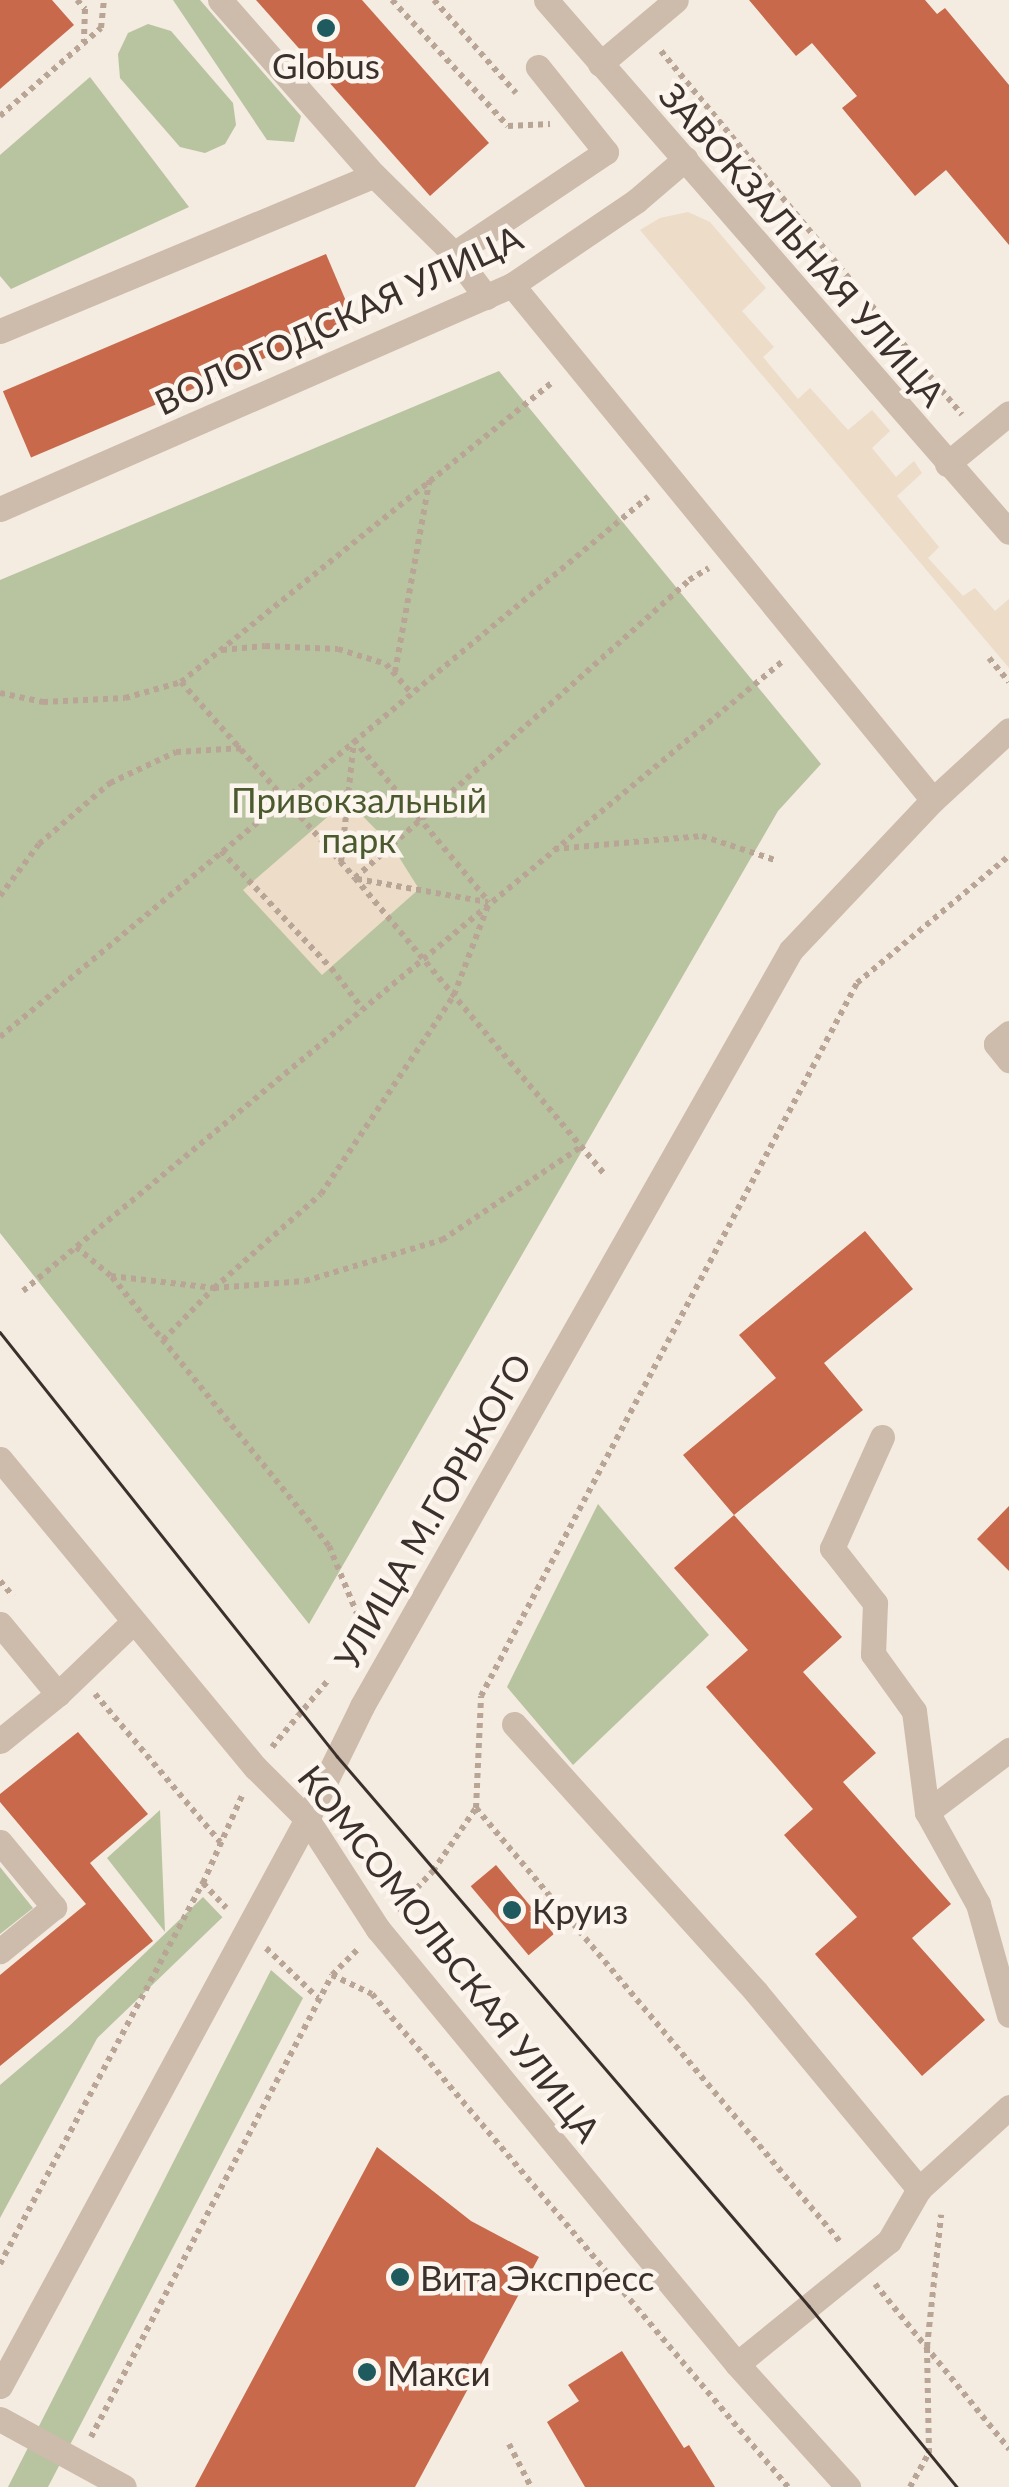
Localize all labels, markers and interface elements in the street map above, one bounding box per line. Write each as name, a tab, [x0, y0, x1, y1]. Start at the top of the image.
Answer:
marker: Globus	[315, 17, 337, 39]
place label: Globus	[272, 44, 380, 86]
street label: ЗАВОКЗАЛЬНАЯ УЛИЦА	[651, 74, 955, 414]
street label: ВОЛОГОДСКАЯ УЛИЦА	[148, 215, 528, 423]
park label: Привокзальный парк	[231, 778, 487, 860]
street label: УЛИЦА М.ГОРЬКОГО	[325, 1346, 539, 1676]
street label: КОМСОМОЛЬСКАЯ УЛИЦА	[290, 1757, 610, 2149]
place label: Круиз	[532, 1889, 628, 1931]
marker: Круиз	[501, 1899, 523, 1921]
place label: Вита Экспресс	[420, 2256, 655, 2298]
marker: Вита Экспресс	[389, 2266, 411, 2288]
place label: Макси	[387, 2351, 491, 2393]
marker: Макси	[356, 2361, 378, 2383]

